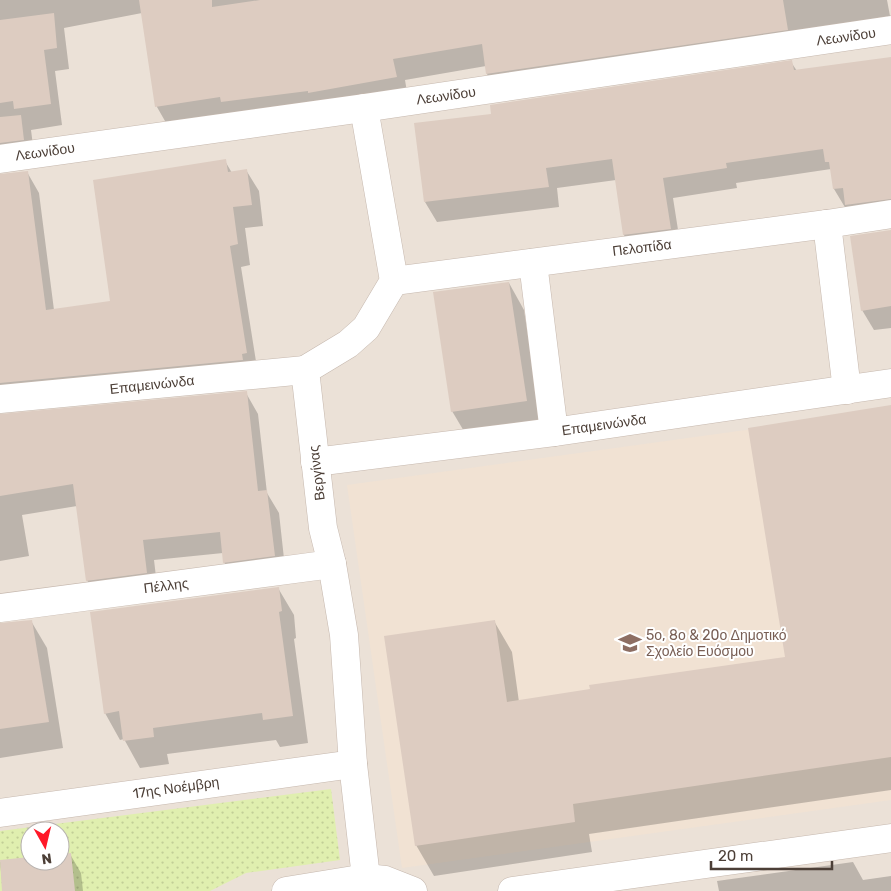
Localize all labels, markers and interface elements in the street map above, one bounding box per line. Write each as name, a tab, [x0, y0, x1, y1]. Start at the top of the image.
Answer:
street label: Λεωνίδου	[815, 24, 877, 50]
street label: Λεωνίδου	[415, 83, 477, 109]
street label: Λεωνίδου	[14, 139, 76, 165]
street label: Πελοπίδα	[611, 236, 673, 260]
street label: Επαμεινώνδα	[109, 372, 195, 398]
street label: Επαμεινώνδα	[561, 411, 647, 439]
street label: Βεργίνας	[305, 444, 329, 502]
street label: Πέλλης	[143, 575, 190, 597]
place label: 5ο, 8ο & 20ο Δημοτικό Σχολείο Ευόσμου	[646, 627, 787, 660]
school or university icon: 5ο, 8ο & 20ο Δημοτικό Σχολείο Ευόσμου	[617, 630, 643, 656]
street label: 17ης Νοέμβρη	[132, 774, 220, 802]
north arrow	[20, 821, 70, 871]
scale bar	[711, 838, 832, 870]
text: 20 m	[718, 847, 753, 865]
text: N	[41, 849, 53, 867]

